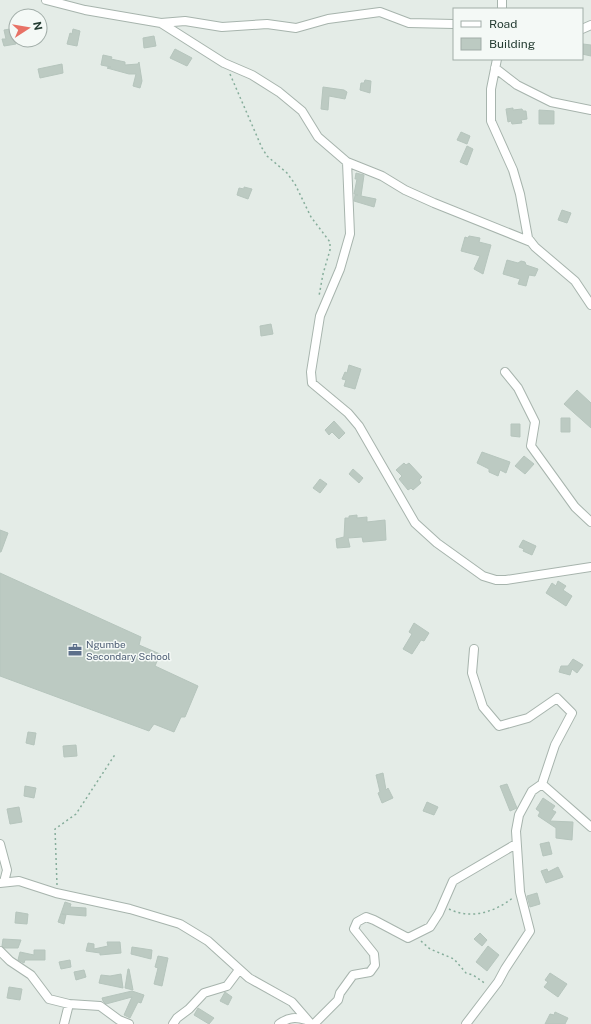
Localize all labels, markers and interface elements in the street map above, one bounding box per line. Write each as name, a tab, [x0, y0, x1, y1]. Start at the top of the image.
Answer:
north arrow	[8, 8, 48, 48]
legend	[453, 8, 583, 60]
text: Road	[489, 17, 517, 31]
text: N	[31, 20, 45, 31]
text: Building	[489, 37, 535, 51]
place label: Ngumbe Secondary School	[86, 638, 171, 662]
office icon: Ngumbe Secondary School	[67, 642, 83, 658]

